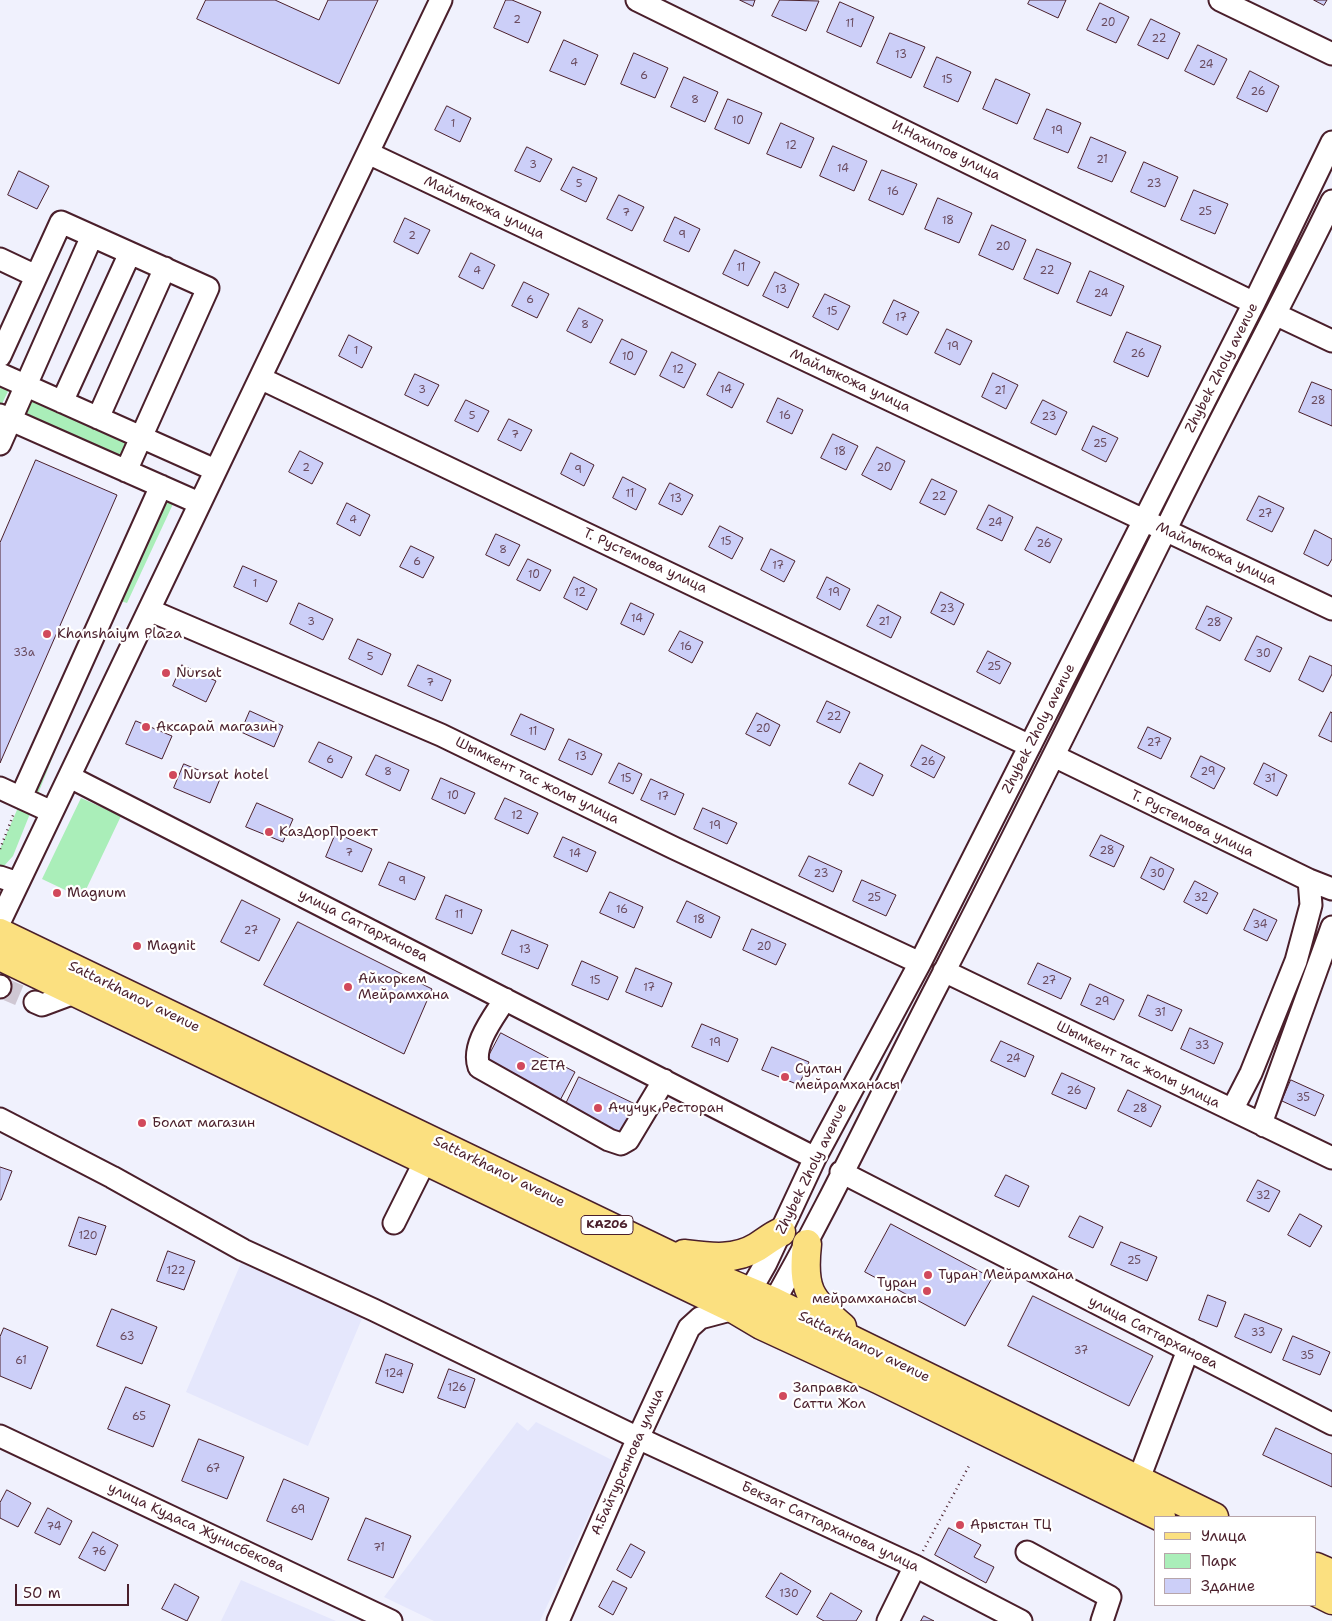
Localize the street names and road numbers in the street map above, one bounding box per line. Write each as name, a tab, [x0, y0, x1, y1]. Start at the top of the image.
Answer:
street label: И.Нахипов улица	[889, 117, 1003, 185]
street label: Майлыкожа улица	[421, 173, 547, 243]
street label: Zhybek Zholy avenue	[1182, 300, 1262, 436]
street label: Майлыкожа улица	[787, 346, 913, 416]
street label: Майлыкожа улица	[1153, 519, 1279, 589]
street label: Т. Рустемова улица	[580, 525, 710, 597]
street label: Zhybek Zholy avenue	[999, 661, 1079, 797]
street label: Шымкент тас жолы улица	[452, 734, 622, 828]
street label: Т. Рустемова улица	[1128, 787, 1256, 861]
street label: улица Саттарханова	[296, 886, 430, 966]
street label: Sattarkhanov avenue	[66, 958, 202, 1036]
street label: Шымкент тас жолы улица	[1053, 1018, 1223, 1112]
street label: Zhybek Zholy avenue	[773, 1101, 851, 1237]
street label: Sattarkhanov avenue	[431, 1133, 567, 1211]
road number: KАZ06	[581, 1216, 633, 1234]
street label: улица Саттарханова	[1086, 1293, 1220, 1373]
street label: Sattarkhanov avenue	[796, 1308, 932, 1386]
street label: А.Байтурсынова улица	[588, 1386, 668, 1538]
street label: Бекзат Саттарханова улица	[738, 1478, 922, 1576]
street label: улица Кудаса Жунисбекова	[105, 1480, 287, 1576]

